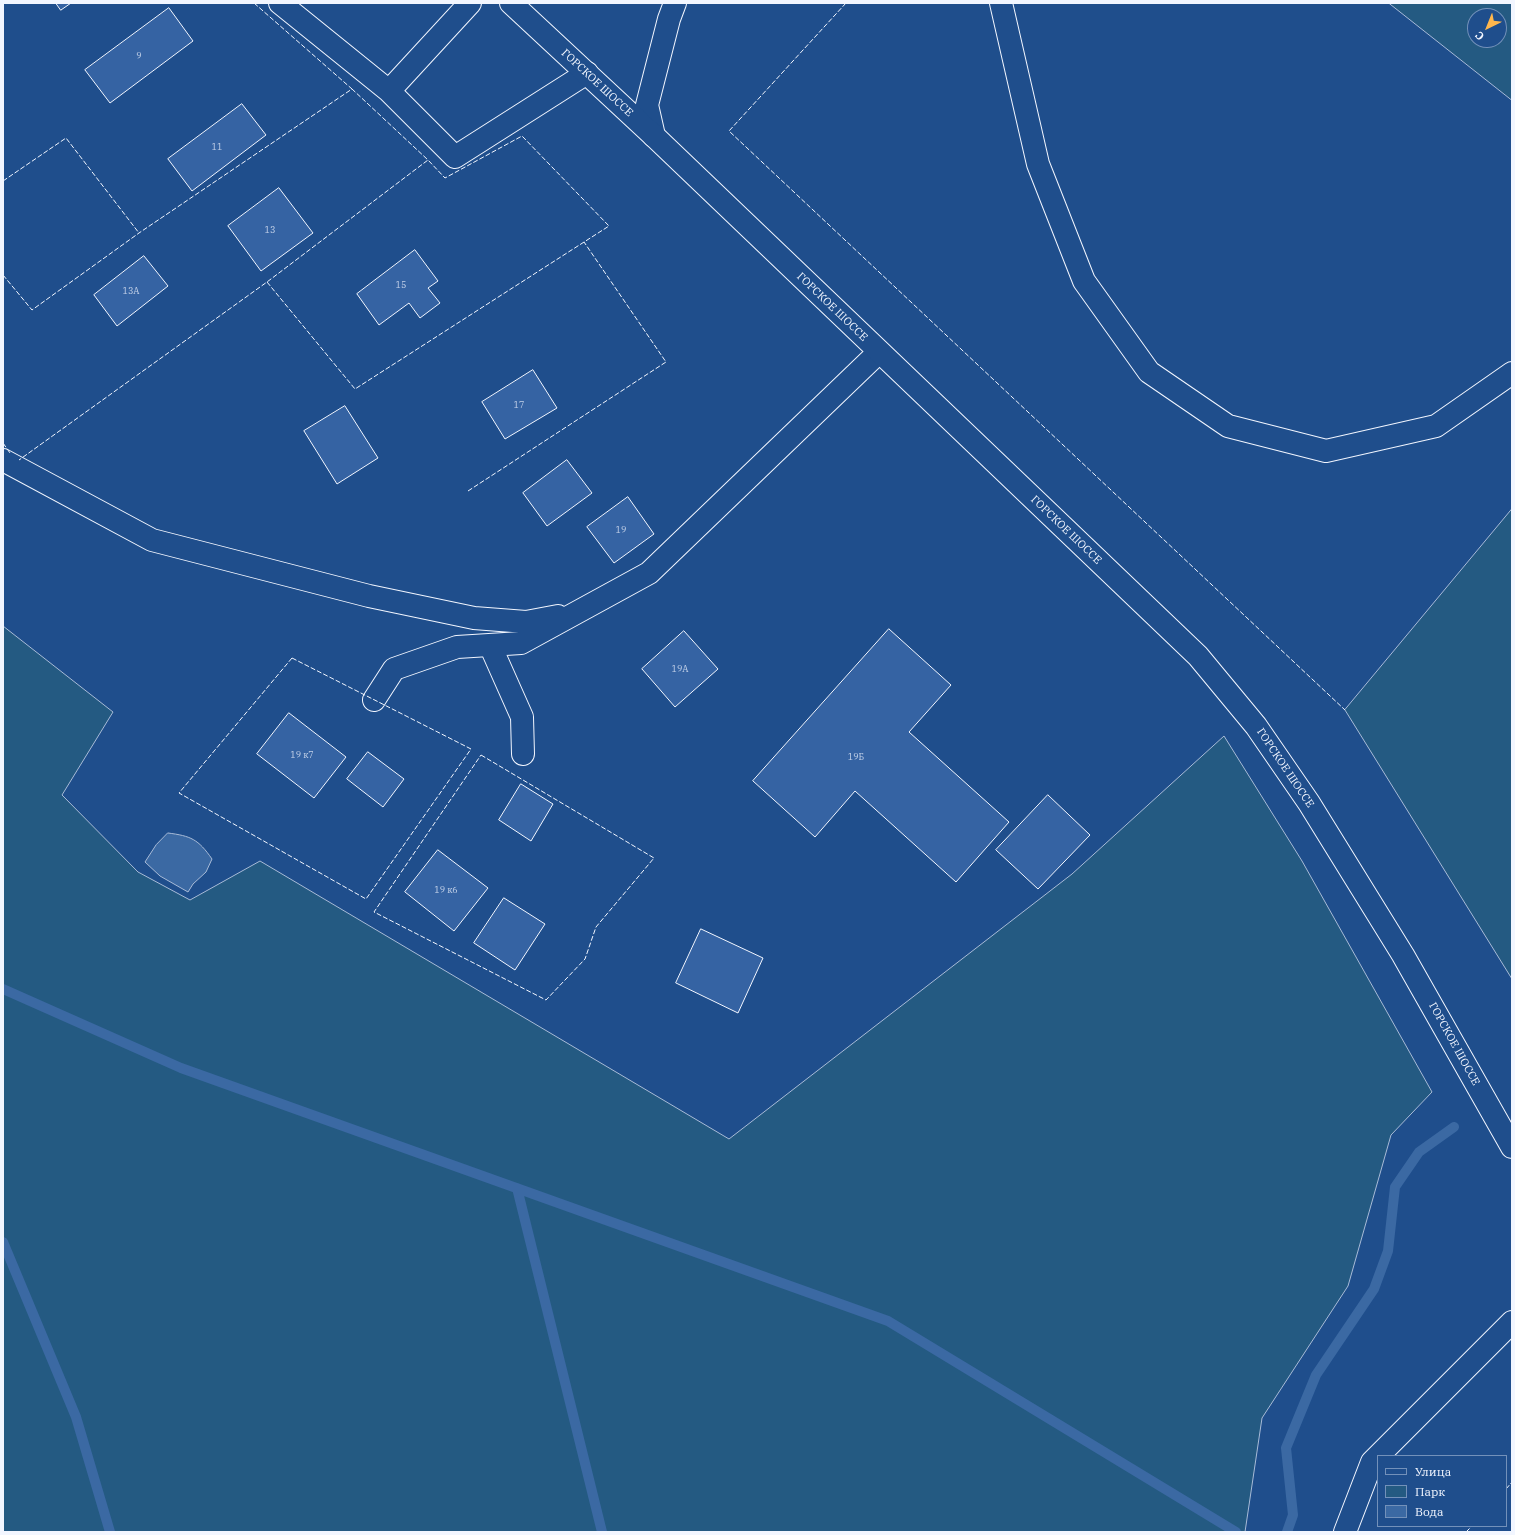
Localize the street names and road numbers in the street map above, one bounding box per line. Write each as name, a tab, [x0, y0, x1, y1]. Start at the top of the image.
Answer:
street label: ГОРСКОЕ ШОССЕ	[559, 46, 635, 120]
street label: ГОРСКОЕ ШОССЕ	[794, 270, 870, 344]
street label: ГОРСКОЕ ШОССЕ	[1028, 493, 1104, 567]
street label: ГОРСКОЕ ШОССЕ	[1254, 726, 1316, 810]
street label: ГОРСКОЕ ШОССЕ	[1426, 1000, 1482, 1088]

